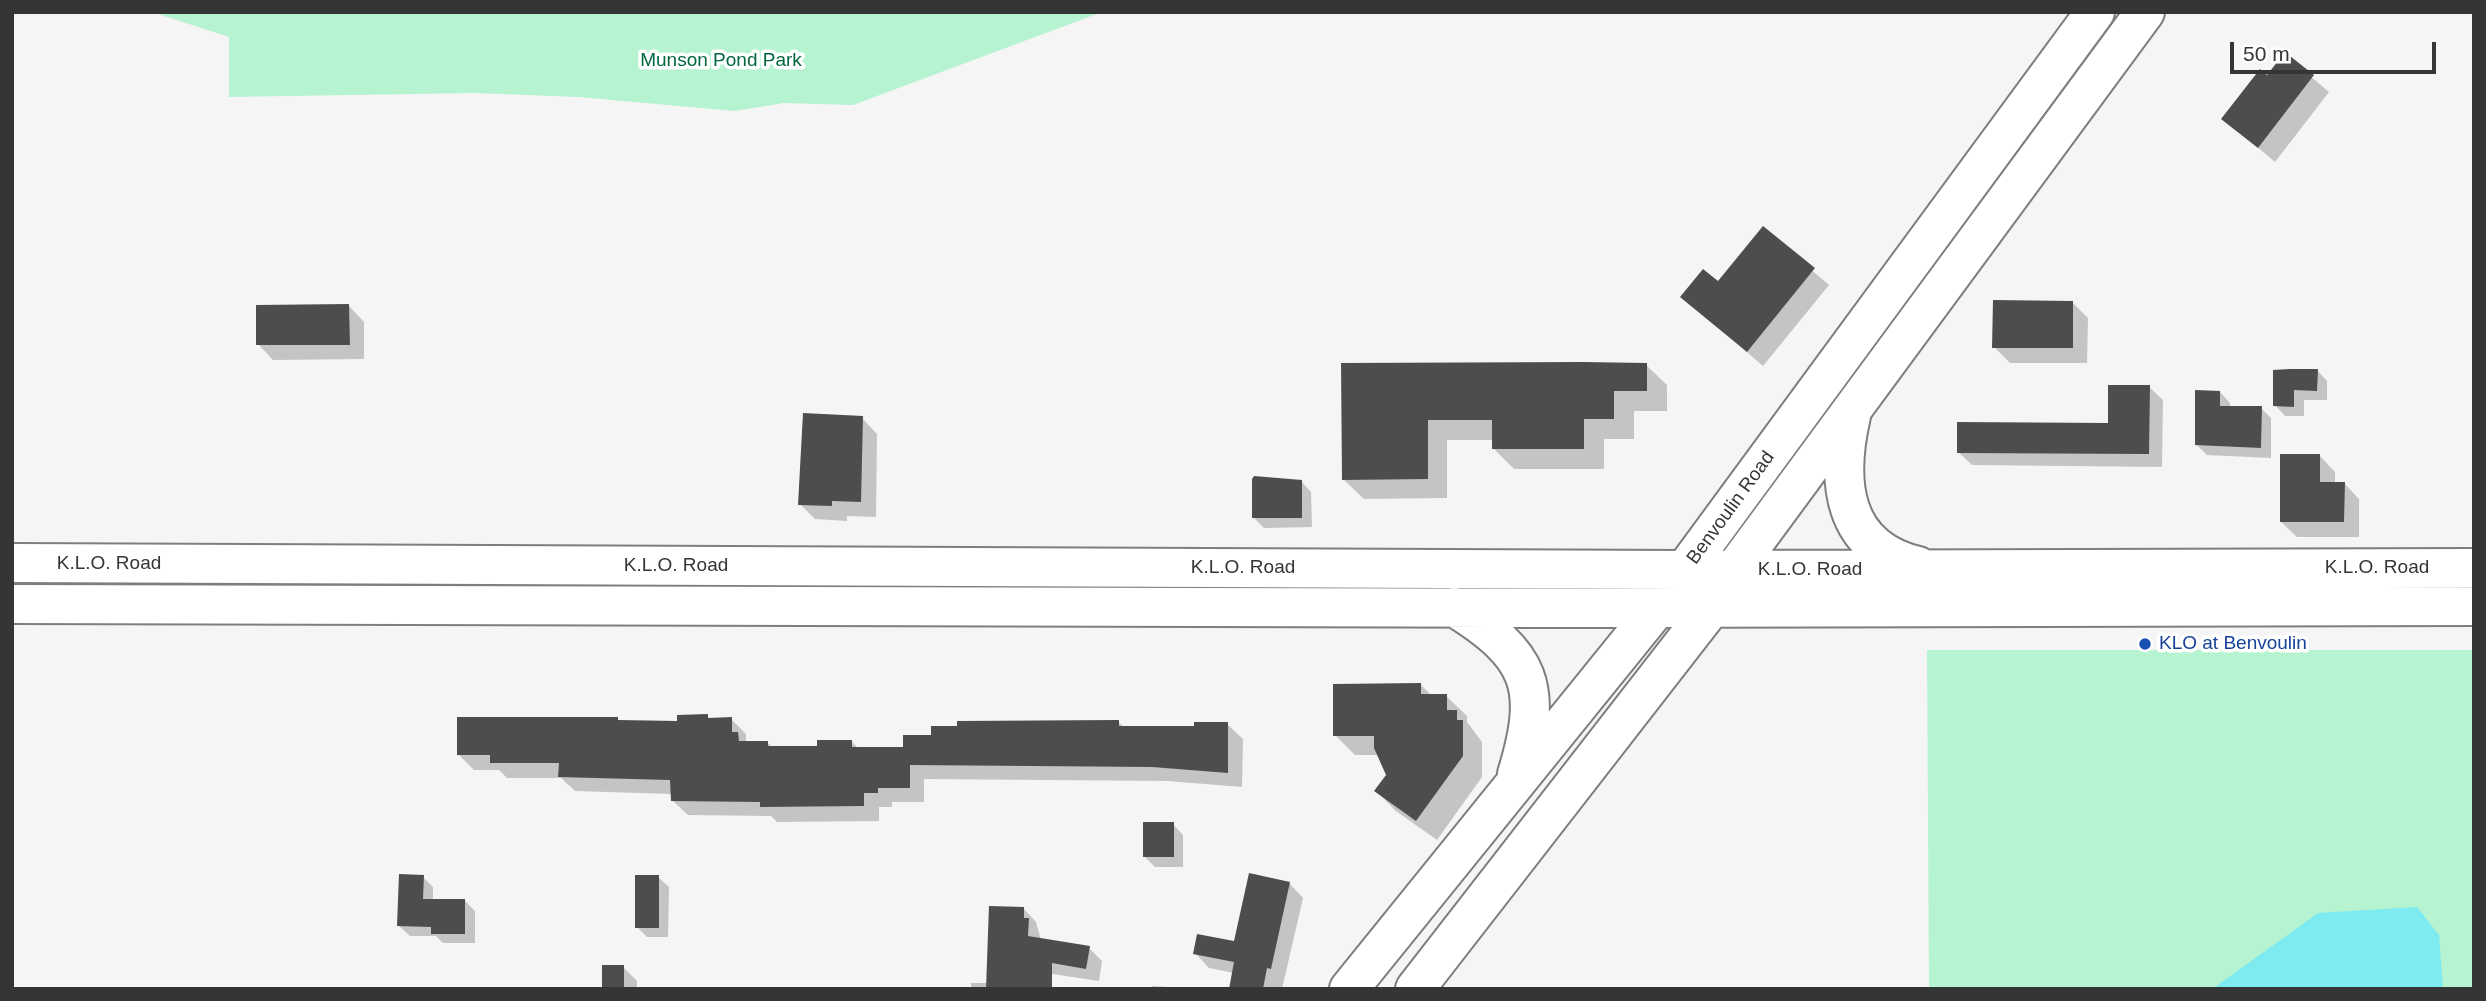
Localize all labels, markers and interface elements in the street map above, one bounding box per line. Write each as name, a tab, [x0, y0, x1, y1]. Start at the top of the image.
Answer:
scale bar	[2234, 28, 2440, 72]
text: 50 m	[2243, 42, 2290, 65]
park label: Munson Pond Park	[640, 50, 802, 72]
street label: Benvoulin Road	[1682, 447, 1780, 569]
street label: K.L.O. Road	[57, 553, 161, 575]
street label: K.L.O. Road	[624, 555, 728, 577]
street label: K.L.O. Road	[1191, 557, 1295, 579]
street label: K.L.O. Road	[2325, 557, 2429, 579]
street label: K.L.O. Road	[1758, 559, 1862, 581]
place label: KLO at Benvoulin	[2159, 633, 2307, 655]
marker: KLO at Benvoulin	[2137, 636, 2153, 652]

